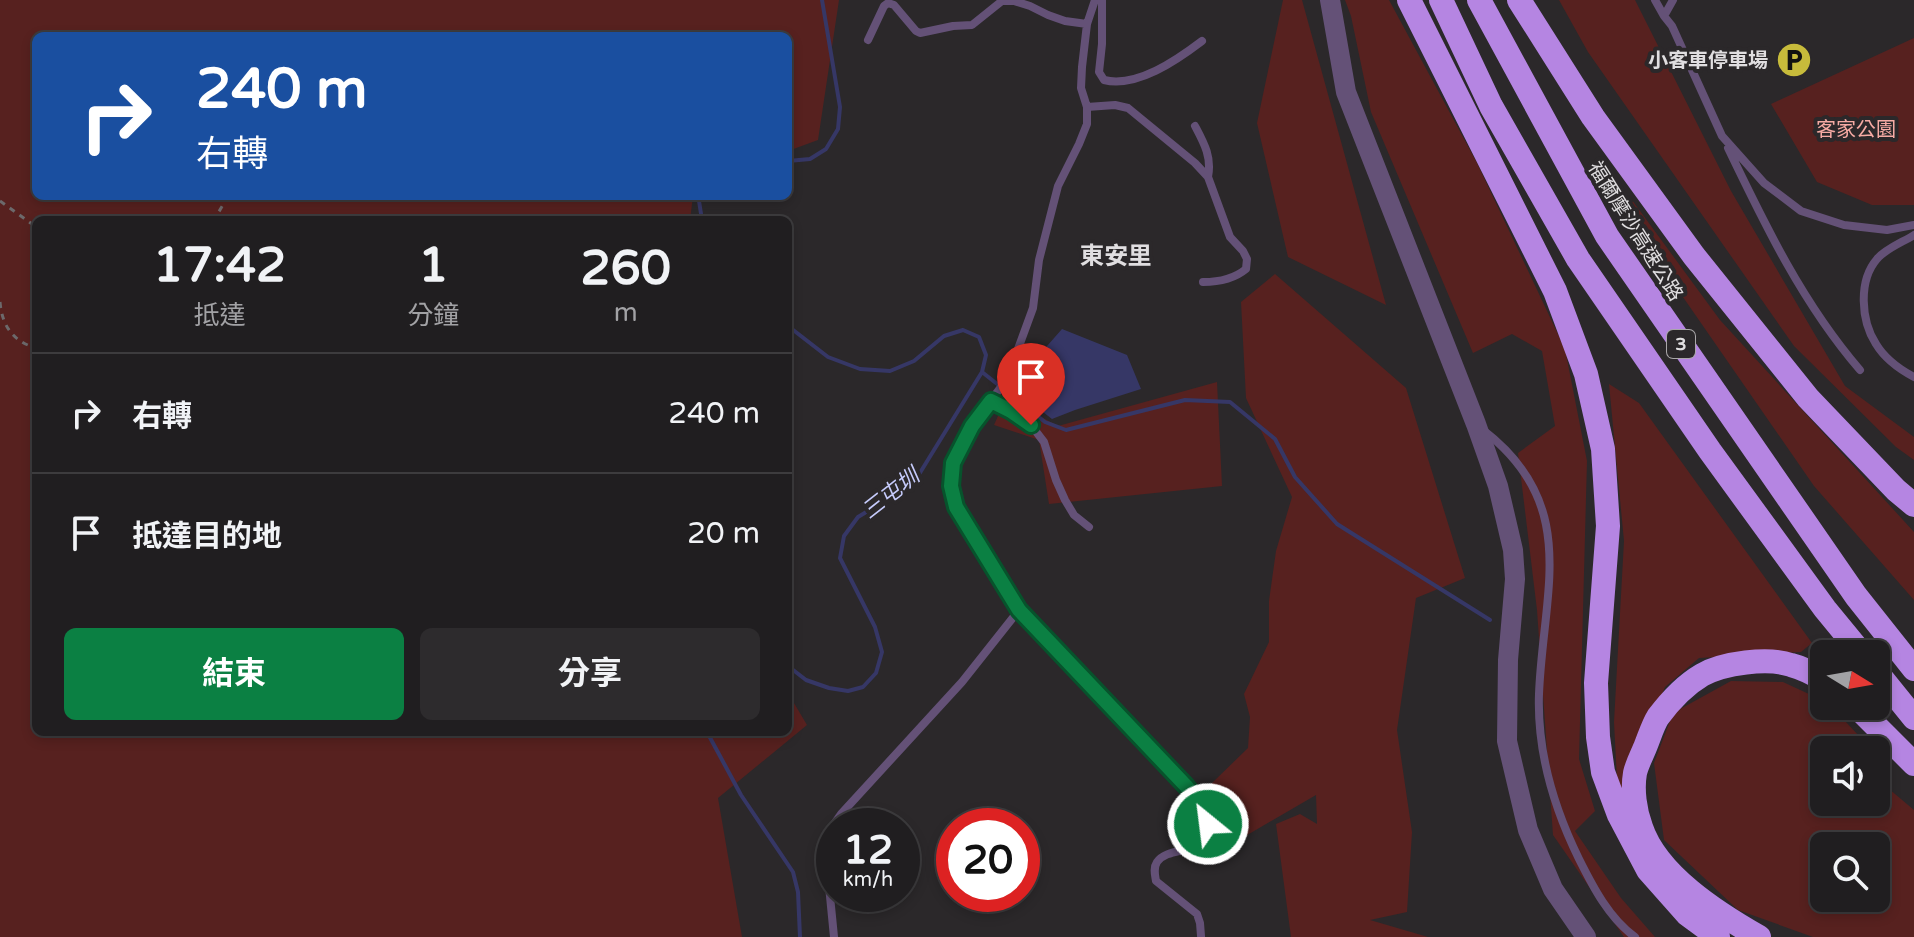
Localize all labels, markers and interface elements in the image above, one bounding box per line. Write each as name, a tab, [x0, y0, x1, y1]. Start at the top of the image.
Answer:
parking icon: 小客車停車場	[1775, 41, 1813, 79]
place label: 小客車停車場	[1648, 49, 1768, 73]
text: 240 m	[196, 56, 367, 123]
icon: right	[64, 64, 168, 168]
park label: 客家公園	[1816, 118, 1896, 142]
text: 右轉	[196, 133, 268, 176]
street label: 福爾摩沙高速公路	[1583, 157, 1688, 306]
text: 17:42	[153, 237, 286, 295]
text: 1	[418, 237, 448, 295]
text: 260	[580, 240, 671, 298]
district label: 東安里	[1080, 242, 1152, 271]
text: m	[614, 297, 638, 328]
text: 抵達	[194, 300, 246, 331]
text: 分鐘	[407, 300, 459, 331]
road number: 3	[1667, 330, 1695, 358]
pin	[997, 343, 1065, 425]
icon: arrive	[1009, 355, 1053, 399]
icon: right	[64, 391, 108, 435]
text: 240 m	[668, 395, 760, 432]
text: 右轉	[132, 398, 192, 435]
water label: 三屯圳	[857, 461, 927, 524]
icon: arrive	[64, 511, 108, 555]
text: 20 m	[687, 515, 760, 552]
text: 抵達目的地	[132, 518, 282, 555]
button: 結束	[64, 628, 404, 720]
button: 分享	[420, 628, 760, 720]
north arrow	[1810, 640, 1890, 720]
map controls	[1810, 640, 1890, 912]
button: sound	[1810, 736, 1890, 816]
position arrow	[1166, 782, 1250, 866]
speed limit sign: 20	[936, 808, 1040, 912]
text: 12	[843, 826, 893, 874]
button: search	[1810, 832, 1890, 912]
text: km/h	[843, 868, 893, 892]

